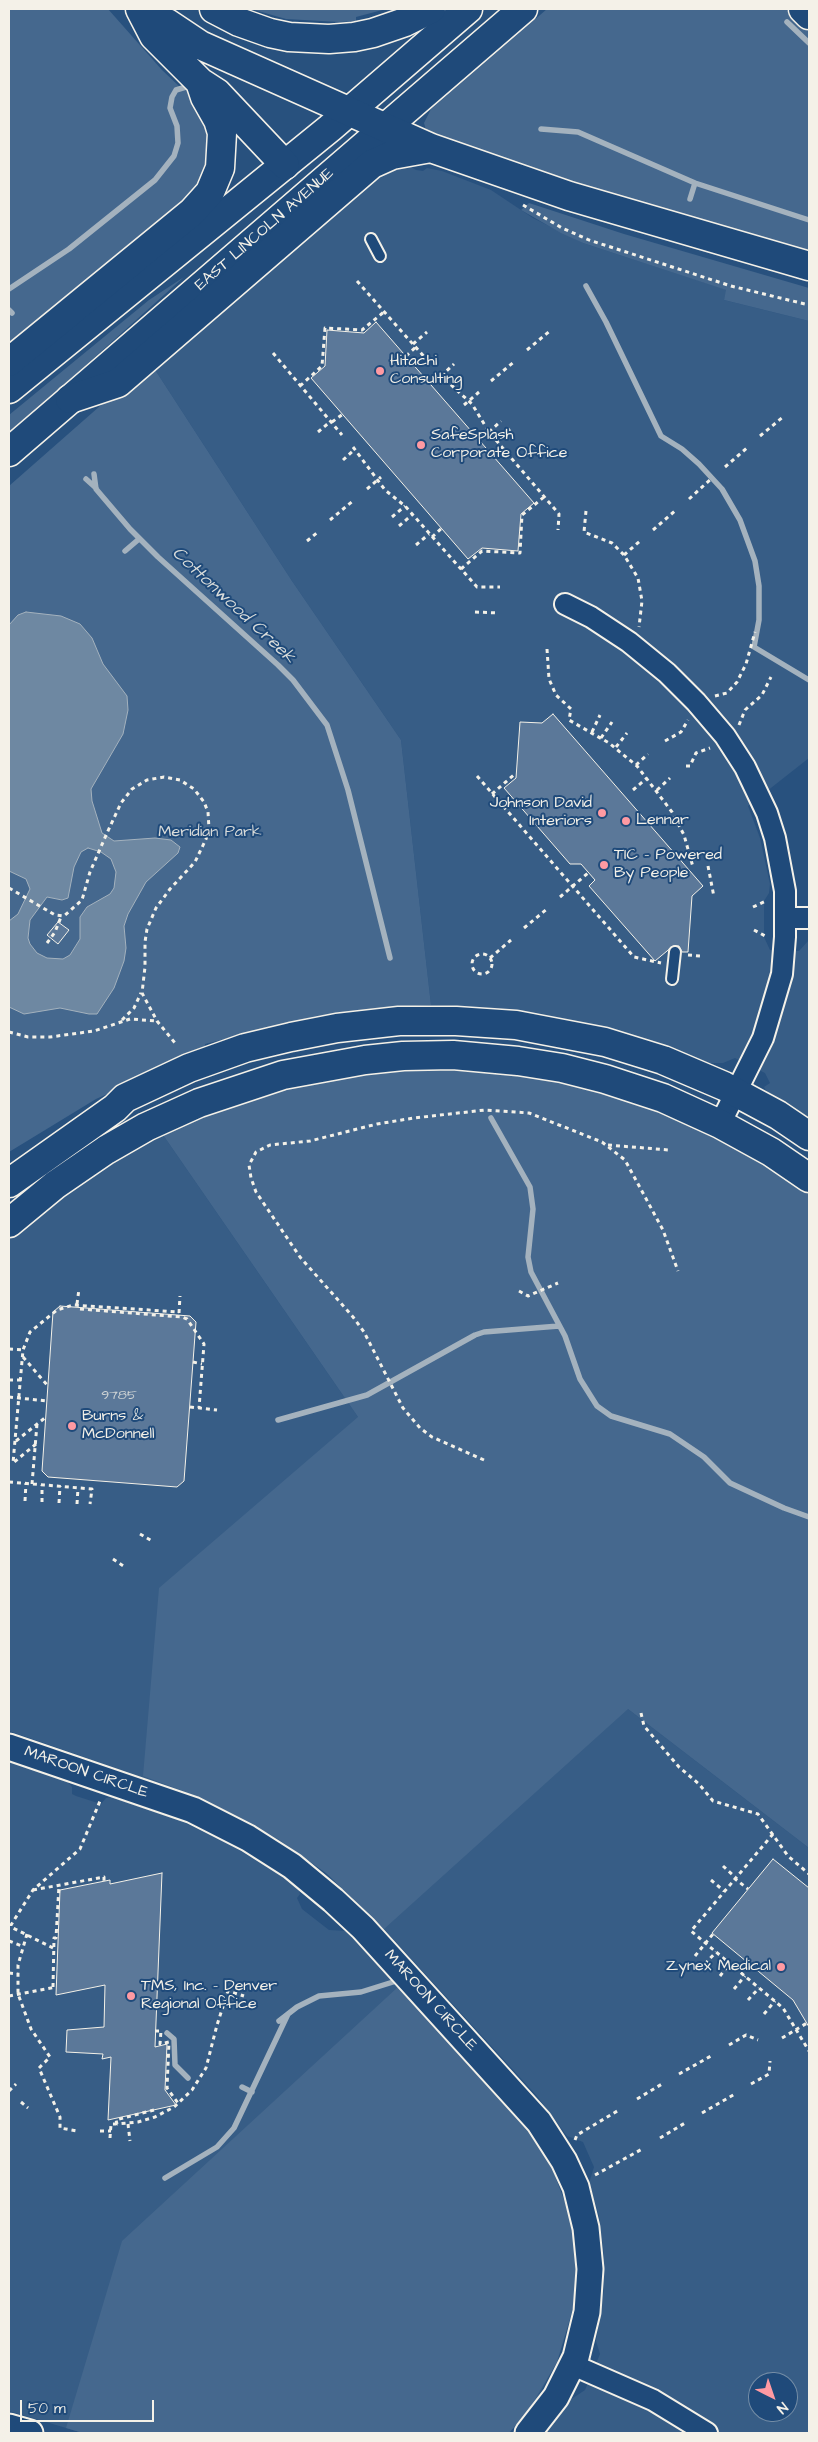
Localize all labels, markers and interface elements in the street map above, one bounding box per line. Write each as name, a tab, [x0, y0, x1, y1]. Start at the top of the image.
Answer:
street label: EAST LINCOLN AVENUE	[192, 164, 338, 296]
place label: Hitachi Consulting	[390, 352, 462, 390]
marker: Hitachi Consulting	[374, 365, 386, 377]
place label: SafeSplash Corporate Office	[431, 426, 567, 464]
marker: SafeSplash Corporate Office	[415, 439, 427, 451]
water label: Cottonwood Creek	[167, 543, 299, 669]
place label: Johnson David Interiors	[490, 794, 592, 832]
marker: Johnson David Interiors	[596, 807, 608, 819]
place label: Lennar	[636, 811, 689, 831]
marker: Lennar	[620, 815, 632, 827]
park label: Meridian Park	[158, 823, 262, 843]
place label: TIC - Powered By People	[614, 846, 722, 884]
marker: TIC - Powered By People	[598, 859, 610, 871]
house number: 9785	[101, 1388, 137, 1404]
place label: Burns & McDonnell	[82, 1407, 154, 1445]
marker: Burns & McDonnell	[66, 1420, 78, 1432]
street label: MAROON CIRCLE	[22, 1743, 150, 1803]
street label: MAROON CIRCLE	[379, 1946, 481, 2056]
place label: Zynex Medical	[666, 1957, 771, 1977]
marker: Zynex Medical	[775, 1961, 787, 1973]
place label: TMS, Inc. - Denver Regional Office	[141, 1977, 277, 2015]
marker: TMS, Inc. - Denver Regional Office	[125, 1990, 137, 2002]
north arrow	[748, 2372, 798, 2422]
scale bar	[22, 2390, 156, 2422]
text: N	[772, 2397, 792, 2418]
text: 50 m	[28, 2398, 66, 2419]

